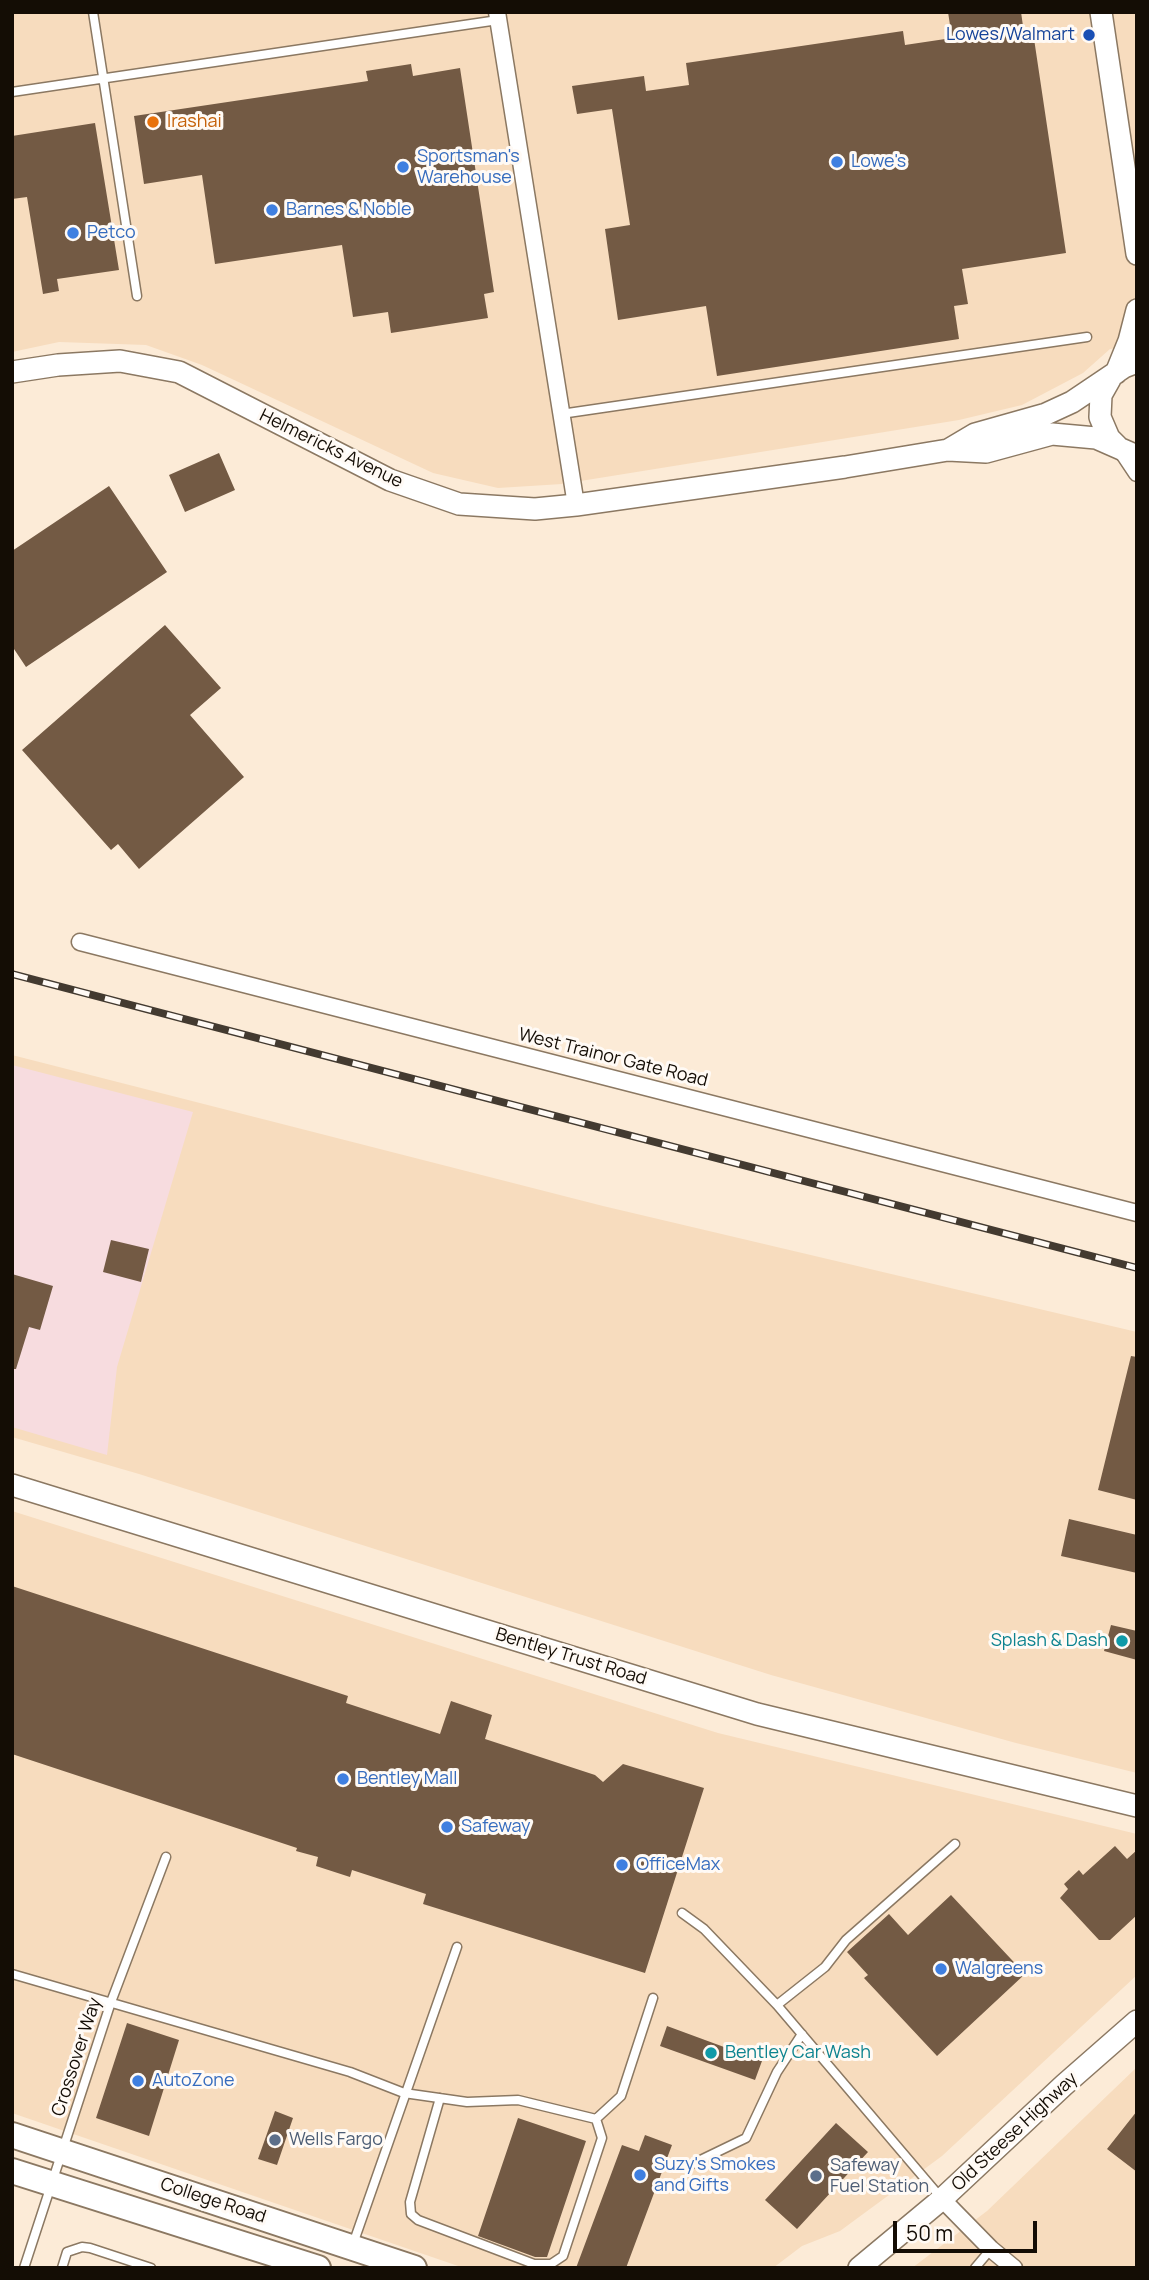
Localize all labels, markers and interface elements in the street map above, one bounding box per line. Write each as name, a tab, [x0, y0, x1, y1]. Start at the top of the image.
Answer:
place label: Lowes/Walmart	[946, 24, 1075, 46]
marker: Lowes/Walmart	[1081, 27, 1097, 43]
place label: Irashai	[167, 111, 222, 133]
marker: Irashai	[145, 114, 161, 130]
place label: Sportsman's Warehouse	[417, 146, 520, 188]
place label: Lowe's	[851, 151, 906, 173]
marker: Lowe's	[829, 154, 845, 170]
marker: Sportsman's Warehouse	[395, 159, 411, 175]
place label: Barnes & Noble	[286, 199, 411, 221]
marker: Barnes & Noble	[264, 202, 280, 218]
place label: Petco	[87, 222, 136, 244]
marker: Petco	[65, 225, 81, 241]
street label: Helmericks Avenue	[256, 405, 406, 493]
street label: West Trainor Gate Road	[516, 1024, 710, 1092]
street label: Bentley Trust Road	[493, 1624, 649, 1690]
place label: Splash & Dash	[991, 1630, 1108, 1652]
marker: Splash & Dash	[1114, 1633, 1130, 1649]
place label: Bentley Mall	[357, 1768, 457, 1790]
marker: Bentley Mall	[335, 1771, 351, 1787]
place label: Safeway	[461, 1816, 531, 1838]
marker: Safeway	[439, 1819, 455, 1835]
place label: OfficeMax	[636, 1854, 720, 1876]
marker: OfficeMax	[614, 1857, 630, 1873]
place label: Walgreens	[955, 1958, 1043, 1980]
marker: Walgreens	[933, 1961, 949, 1977]
street label: Crossover Way	[48, 1995, 106, 2119]
place label: Bentley Car Wash	[725, 2042, 871, 2064]
marker: Bentley Car Wash	[703, 2045, 719, 2061]
street label: Old Steese Highway	[948, 2068, 1082, 2196]
place label: AutoZone	[152, 2070, 234, 2092]
marker: AutoZone	[130, 2073, 146, 2089]
place label: Wells Fargo	[289, 2129, 383, 2151]
marker: Wells Fargo	[267, 2132, 283, 2148]
place label: Suzy's Smokes and Gifts	[654, 2154, 776, 2196]
place label: Safeway Fuel Station	[830, 2155, 929, 2198]
marker: Suzy's Smokes and Gifts	[632, 2167, 648, 2183]
marker: Safeway Fuel Station	[808, 2168, 824, 2184]
street label: College Road	[157, 2174, 269, 2228]
scale bar	[897, 2206, 1040, 2250]
text: 50 m	[906, 2219, 953, 2247]

